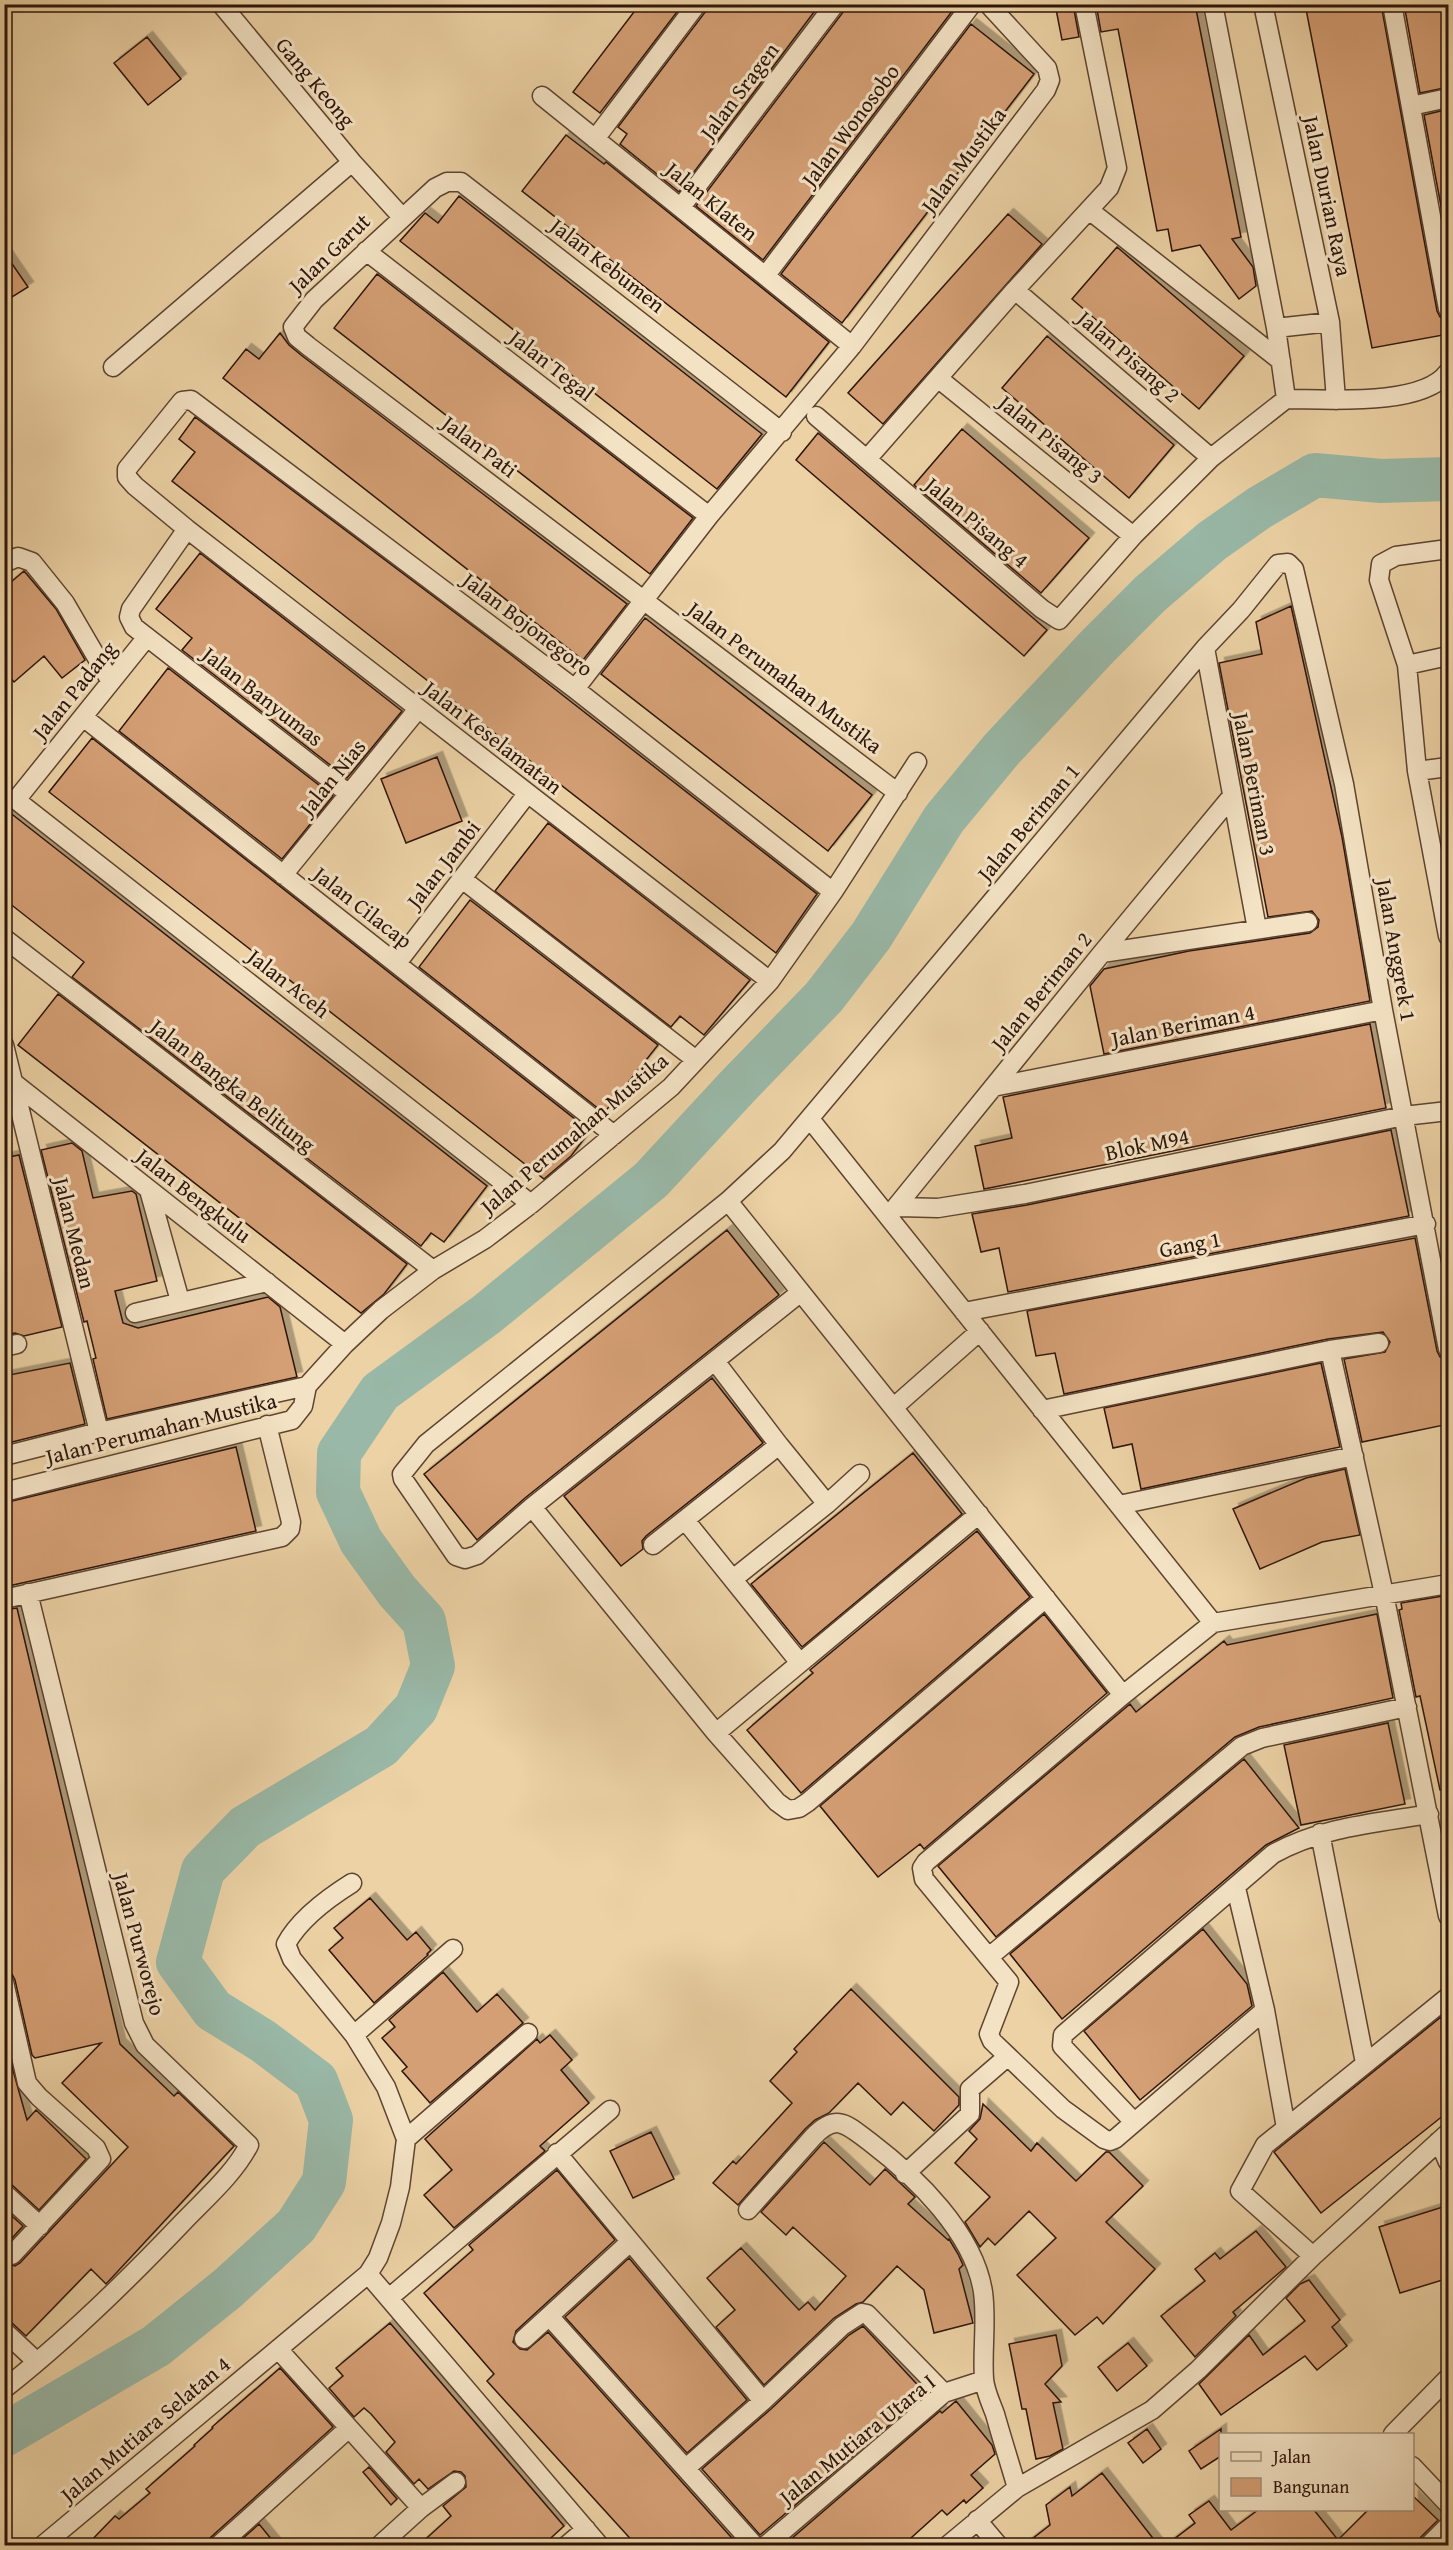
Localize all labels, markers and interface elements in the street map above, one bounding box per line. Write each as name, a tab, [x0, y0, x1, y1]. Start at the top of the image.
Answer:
street label: Gang Keong	[269, 30, 363, 134]
street label: Jalan Sragen	[690, 35, 787, 149]
street label: Jalan Wonosobo	[791, 57, 907, 195]
street label: Jalan Mustika	[911, 100, 1014, 222]
street label: Jalan Durian Raya	[1295, 110, 1361, 280]
street label: Jalan Klaten	[656, 152, 766, 249]
street label: Jalan Garut	[279, 205, 377, 302]
street label: Jalan Kebumen	[541, 208, 673, 321]
street label: Jalan Pisang 2	[1068, 300, 1187, 410]
street label: Jalan Tegal	[500, 320, 601, 409]
street label: Jalan Pisang 3	[989, 385, 1110, 491]
street label: Jalan Pati	[433, 405, 524, 485]
street label: Jalan Pisang 4	[916, 467, 1036, 575]
street label: Jalan Bojonegoro	[453, 562, 600, 684]
street label: Jalan Perumahan Mustika	[678, 591, 890, 761]
street label: Jalan Padang	[22, 634, 124, 749]
street label: Jalan Banyumas	[193, 637, 330, 754]
street label: Jalan Keselamatan	[414, 671, 570, 802]
street label: Jalan Beriman 3	[1225, 707, 1285, 858]
street label: Jalan Nias	[289, 732, 373, 825]
street label: Jalan Beriman 1	[967, 756, 1087, 890]
street label: Jalan Jambi	[397, 813, 488, 917]
street label: Jalan Cilacap	[304, 856, 419, 956]
street label: Jalan Anggrek 1	[1368, 873, 1425, 1024]
street label: Jalan Beriman 2	[981, 924, 1099, 1060]
street label: Jalan Aceh	[239, 939, 338, 1026]
street label: Jalan Beriman 4	[1106, 995, 1257, 1055]
street label: Jalan Bangka Belitung	[141, 1008, 322, 1160]
street label: Jalan Perumahan Mustika	[471, 1044, 675, 1223]
street label: Blok M94	[1102, 1120, 1192, 1168]
street label: Jalan Bengkulu	[127, 1138, 258, 1250]
street label: Jalan Medan	[45, 1171, 104, 1293]
street label: Gang 1	[1156, 1222, 1224, 1266]
street label: Jalan Perumahan Mustika	[39, 1384, 280, 1473]
street label: Jalan Purworejo	[105, 1866, 174, 2019]
street label: Jalan Mutiara Selatan 4	[51, 2348, 237, 2512]
street label: Jalan Mutiara Utara I	[770, 2366, 942, 2514]
legend	[1219, 2433, 1414, 2511]
text: Jalan	[1271, 2443, 1311, 2470]
text: Bangunan	[1273, 2473, 1349, 2500]

